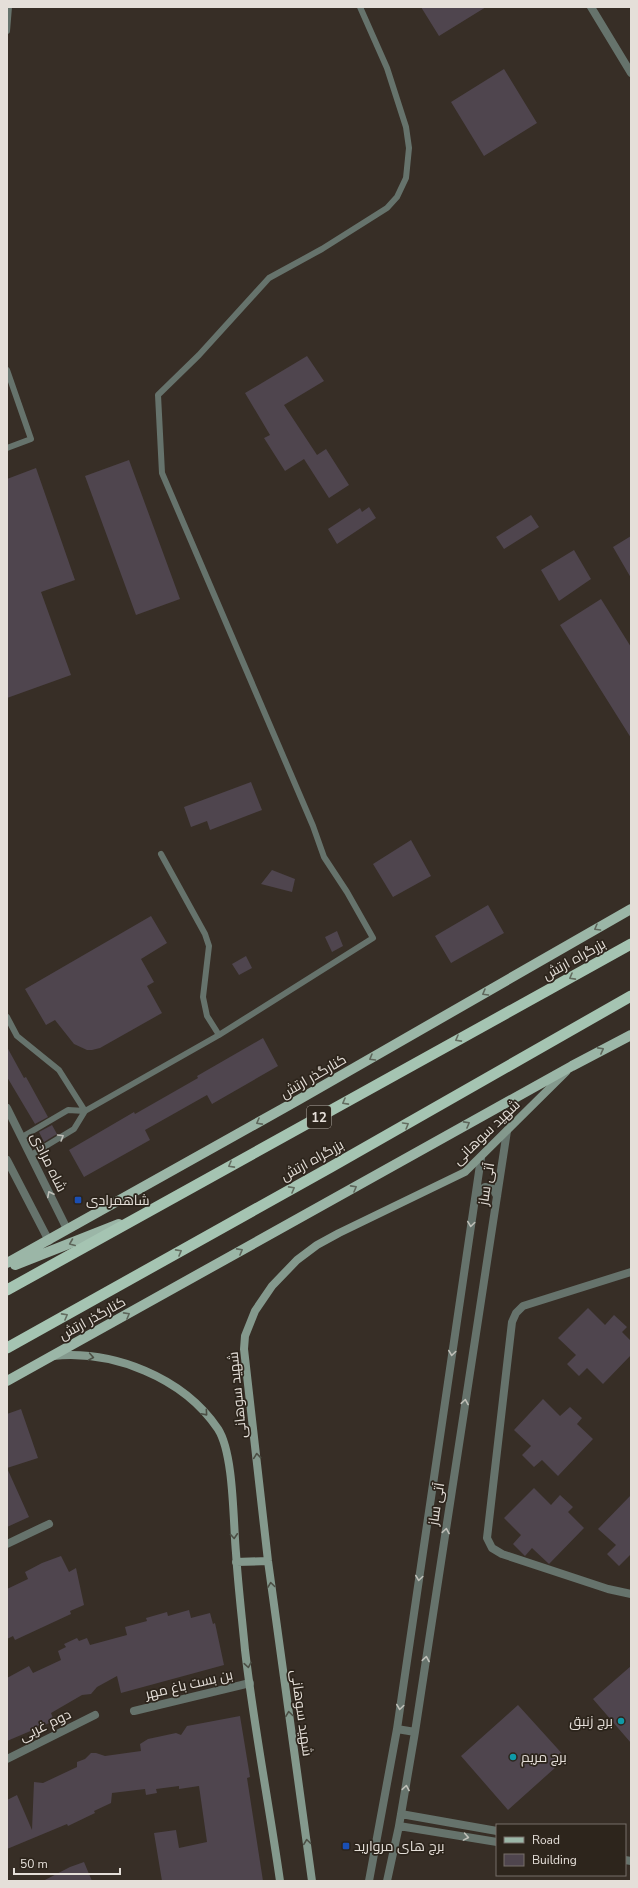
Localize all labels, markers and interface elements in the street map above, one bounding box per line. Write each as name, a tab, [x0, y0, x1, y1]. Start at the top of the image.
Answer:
one-way arrow	[594, 924, 601, 931]
street label: بزرگراه ارتش	[539, 934, 609, 985]
one-way arrow	[569, 972, 576, 979]
one-way arrow	[481, 989, 489, 996]
one-way arrow	[455, 1035, 463, 1042]
one-way arrow	[597, 1047, 605, 1055]
street label: کنارگذر ارتش	[277, 1050, 350, 1103]
one-way arrow	[369, 1053, 376, 1060]
street label: شهید سوهانی	[448, 1095, 524, 1169]
one-way arrow	[342, 1098, 349, 1105]
road number: 12	[307, 1106, 331, 1128]
one-way arrow	[256, 1118, 263, 1125]
one-way arrow	[402, 1122, 409, 1129]
one-way arrow	[463, 1122, 471, 1129]
street label: شاه مرادی	[26, 1129, 71, 1195]
one-way arrow	[57, 1134, 64, 1141]
street label: بزرگراه ارتش	[277, 1135, 347, 1186]
one-way arrow	[228, 1161, 235, 1168]
street label: آتی ساز	[474, 1161, 499, 1208]
one-way arrow	[350, 1185, 357, 1192]
one-way arrow	[288, 1186, 296, 1193]
one-way arrow	[47, 1190, 55, 1198]
place label: شاهمرادی	[86, 1191, 150, 1210]
marker: شاهمرادی	[73, 1195, 83, 1205]
one-way arrow	[467, 1221, 476, 1227]
one-way arrow	[68, 1238, 75, 1246]
one-way arrow	[236, 1249, 244, 1256]
one-way arrow	[175, 1250, 182, 1257]
street label: کنارگذر ارتش	[55, 1292, 129, 1345]
one-way arrow	[123, 1312, 130, 1319]
one-way arrow	[61, 1313, 69, 1320]
one-way arrow	[448, 1350, 457, 1356]
street label: شهید سوهانی	[223, 1351, 251, 1439]
one-way arrow	[88, 1352, 94, 1361]
one-way arrow	[460, 1399, 469, 1405]
one-way arrow	[200, 1409, 207, 1416]
one-way arrow	[253, 1453, 262, 1459]
street label: آتی ساز	[424, 1481, 449, 1528]
one-way arrow	[441, 1528, 450, 1534]
one-way arrow	[230, 1533, 239, 1539]
one-way arrow	[415, 1575, 424, 1581]
one-way arrow	[267, 1582, 276, 1588]
one-way arrow	[421, 1656, 430, 1662]
one-way arrow	[243, 1662, 252, 1669]
street label: بن بست باغ مهر	[142, 1665, 235, 1704]
street label: شهید سوهانی	[286, 1669, 317, 1758]
one-way arrow	[396, 1704, 405, 1710]
street label: دوم غربی	[16, 1705, 74, 1746]
one-way arrow	[285, 1711, 294, 1717]
place label: برج زنبق	[569, 1712, 613, 1731]
marker: برج زنبق	[616, 1716, 626, 1726]
place label: برج مریم	[521, 1748, 567, 1767]
marker: برج مریم	[508, 1752, 518, 1762]
one-way arrow	[401, 1785, 409, 1791]
legend	[496, 1824, 626, 1876]
one-way arrow	[462, 1832, 469, 1841]
text: Road	[532, 1832, 560, 1848]
place label: برج های مروارید	[354, 1837, 445, 1856]
one-way arrow	[303, 1839, 312, 1845]
marker: برج های مروارید	[341, 1841, 351, 1851]
scale bar	[14, 1850, 120, 1876]
text: Building	[532, 1852, 577, 1868]
text: 50 m	[20, 1856, 48, 1872]

